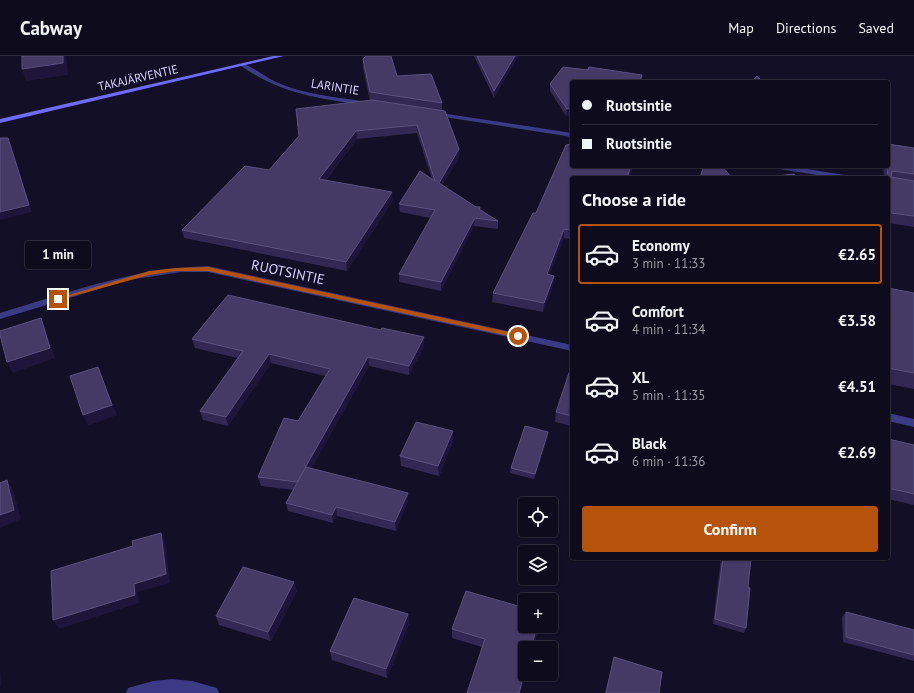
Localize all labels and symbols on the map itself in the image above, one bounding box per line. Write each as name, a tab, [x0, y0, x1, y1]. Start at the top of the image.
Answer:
street label: TAKAJÄRVENTIE	[96, 61, 179, 94]
street label: LARINTIE	[310, 75, 360, 98]
callout: 1 min	[25, 241, 91, 269]
street label: RUOTSINTIE	[250, 255, 326, 289]
route end	[49, 290, 67, 308]
route start	[509, 327, 527, 345]

